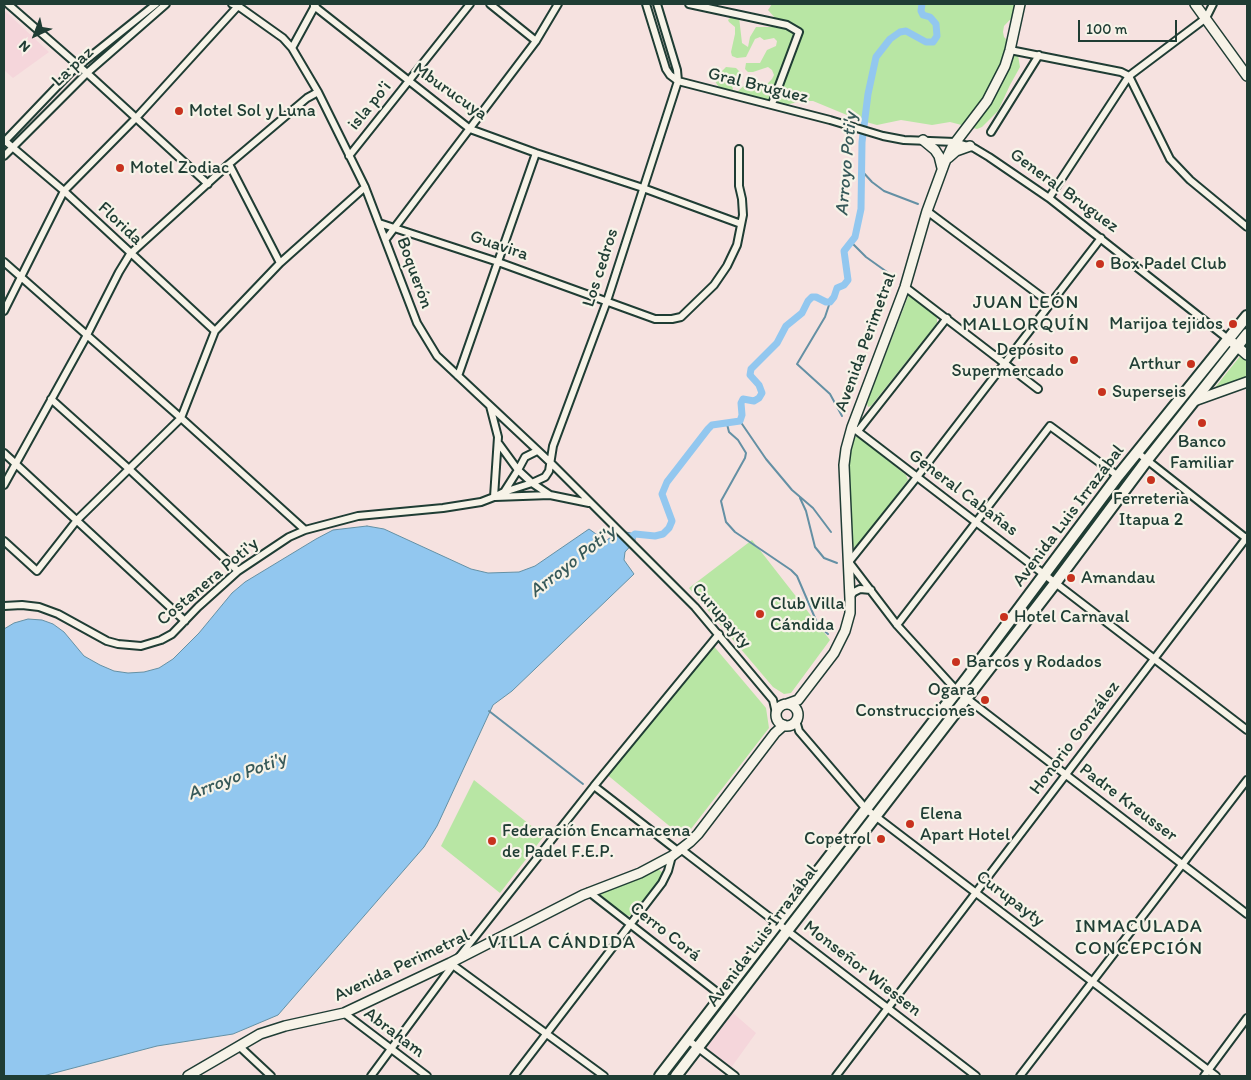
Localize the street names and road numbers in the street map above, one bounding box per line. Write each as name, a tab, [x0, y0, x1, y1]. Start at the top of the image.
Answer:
street label: La paz	[47, 42, 99, 92]
street label: Mburucuya	[408, 58, 492, 126]
street label: Gral Bruguez	[706, 63, 810, 109]
street label: isla po'i	[344, 77, 396, 135]
street label: General Bruguez	[1005, 144, 1123, 238]
street label: Florida	[93, 198, 147, 250]
street label: Guavira	[467, 226, 531, 266]
street label: Los cedros	[578, 226, 624, 310]
street label: Boquerón	[391, 234, 437, 312]
street label: Avenida Perimetral	[831, 269, 901, 415]
street label: Avenida Luis Irrazábal	[1009, 441, 1129, 591]
street label: General Cabañas	[904, 445, 1022, 541]
street label: Costanera Poti'y	[153, 533, 263, 631]
street label: Curupayty	[687, 579, 755, 653]
street label: Honorio González	[1025, 677, 1125, 799]
street label: Padre Kreusser	[1075, 759, 1181, 847]
street label: Avenida Luis Irrazábal	[703, 861, 823, 1011]
street label: Curupayty	[971, 866, 1049, 932]
street label: Cerro Corá	[625, 897, 705, 967]
street label: Monseñor Wiessen	[799, 916, 925, 1022]
street label: Avenida Perimetral	[331, 925, 473, 1007]
street label: Abraham	[359, 1003, 429, 1063]

